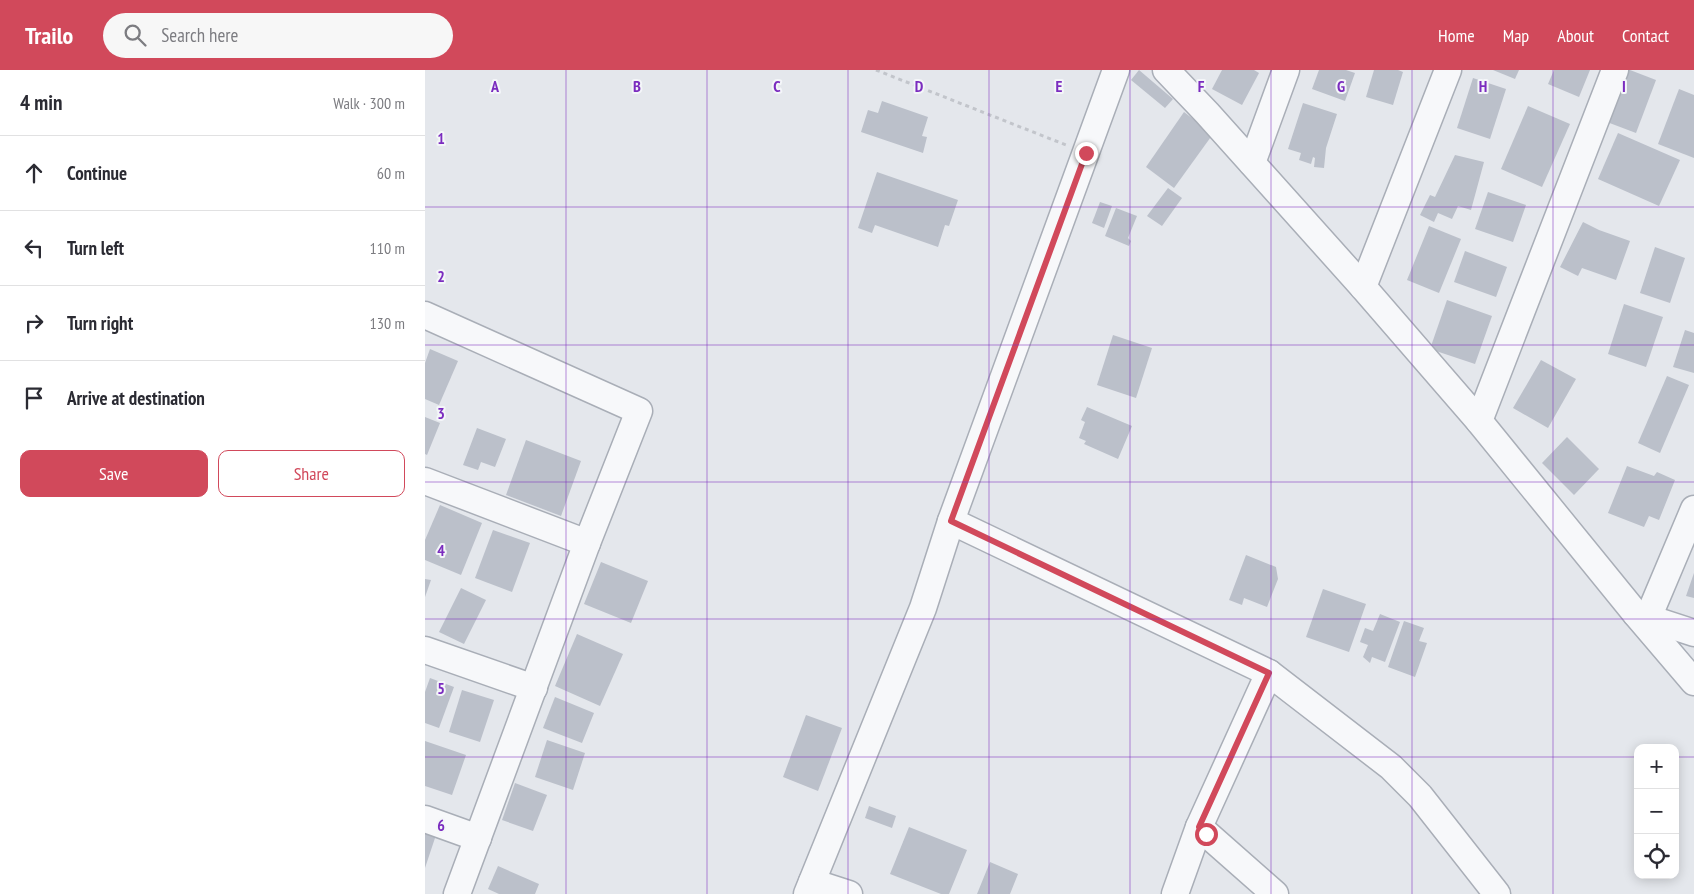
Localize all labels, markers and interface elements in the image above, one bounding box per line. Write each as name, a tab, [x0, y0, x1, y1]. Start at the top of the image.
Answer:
search box	[103, 13, 453, 58]
text: Trailo	[25, 20, 73, 51]
icon: search	[121, 21, 149, 49]
text: Search here	[161, 23, 238, 47]
text: Home	[1438, 24, 1475, 47]
text: Map	[1503, 24, 1529, 47]
text: About	[1557, 24, 1594, 47]
text: Contact	[1622, 24, 1669, 47]
text: A	[490, 76, 500, 96]
text: B	[633, 76, 641, 96]
text: C	[773, 76, 781, 96]
text: D	[915, 76, 924, 96]
text: E	[1056, 76, 1063, 96]
text: F	[1198, 76, 1205, 96]
text: G	[1337, 76, 1345, 96]
text: H	[1479, 76, 1487, 96]
text: I	[1622, 76, 1626, 96]
text: 4 min	[20, 89, 62, 116]
text: Walk · 300 m	[333, 93, 405, 113]
text: 1	[437, 128, 445, 148]
route end	[1075, 142, 1098, 165]
icon: ahead	[20, 159, 48, 187]
text: Continue	[67, 161, 127, 185]
text: 60 m	[377, 163, 405, 183]
icon: left	[20, 234, 48, 262]
text: Turn left	[67, 236, 124, 260]
text: 110 m	[370, 238, 405, 258]
text: 2	[437, 266, 445, 286]
icon: right	[20, 309, 48, 337]
text: Turn right	[67, 311, 133, 335]
text: 130 m	[370, 313, 405, 333]
icon: arrive	[20, 384, 48, 412]
text: Arrive at destination	[67, 386, 205, 410]
text: 3	[437, 403, 445, 423]
button: Save	[20, 450, 208, 497]
button: Share	[218, 450, 405, 497]
text: 4	[437, 540, 445, 560]
text: 5	[437, 678, 445, 698]
map controls	[1634, 744, 1679, 879]
button: +	[1634, 744, 1679, 789]
button: −	[1634, 789, 1679, 834]
text: 6	[437, 815, 445, 835]
route start	[1195, 823, 1218, 846]
button: locate	[1634, 834, 1679, 879]

